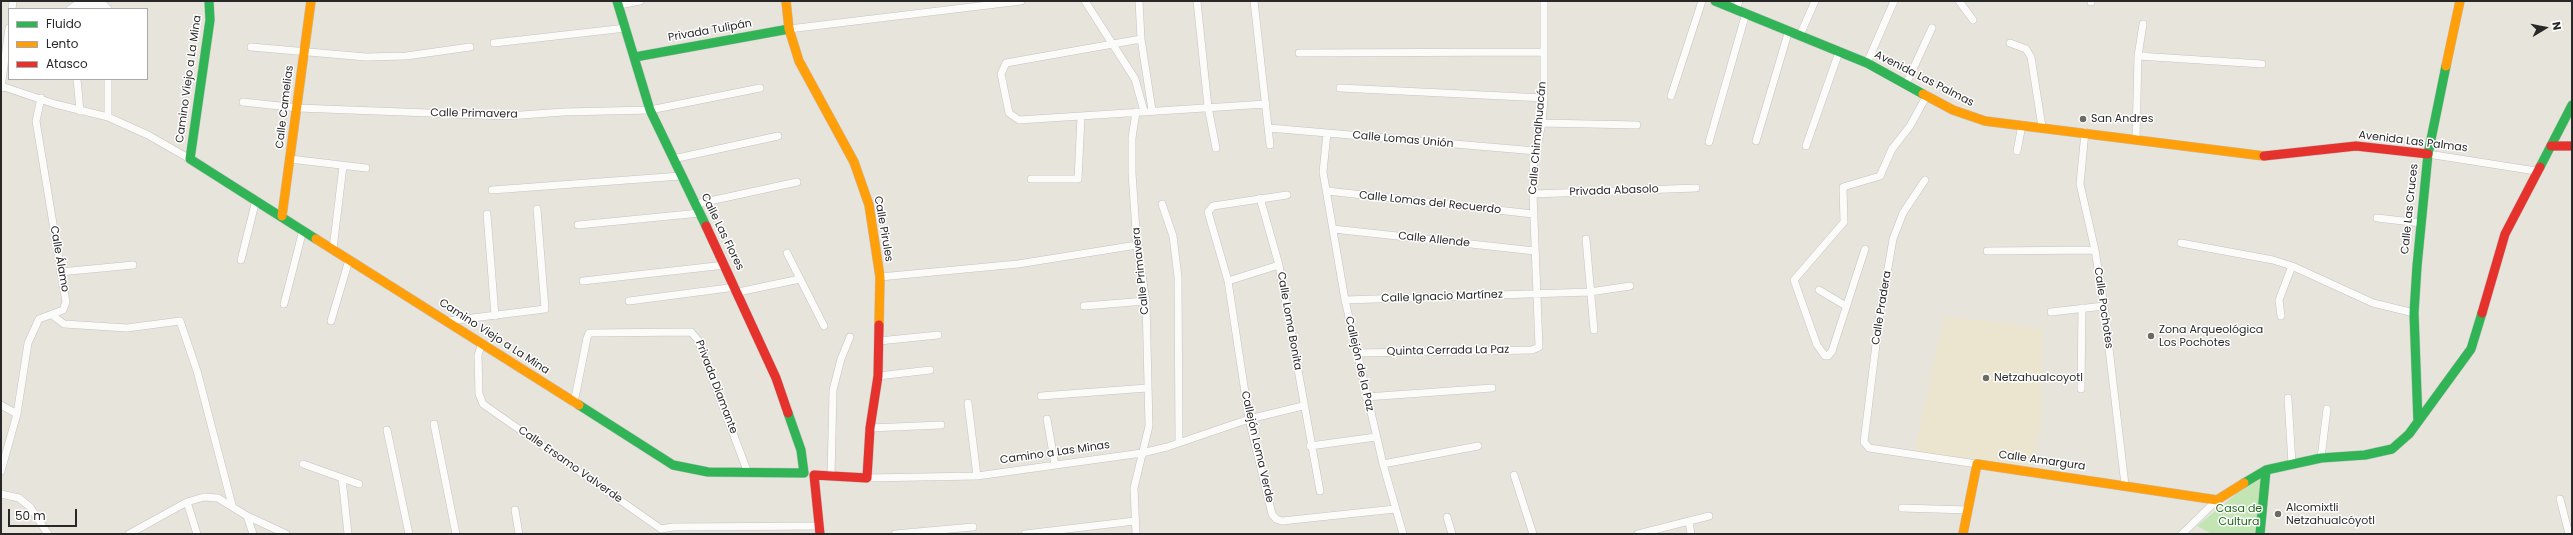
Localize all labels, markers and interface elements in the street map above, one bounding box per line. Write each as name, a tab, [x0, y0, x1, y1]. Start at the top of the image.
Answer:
legend	[8, 8, 148, 80]
north arrow	[2525, 8, 2565, 48]
street label: Camino Viejo a La Mina	[174, 14, 204, 144]
text: Fluido	[46, 15, 81, 32]
street label: Privada Tulipán	[667, 17, 753, 45]
text: N	[2548, 20, 2565, 31]
text: Lento	[46, 35, 78, 52]
street label: Avenida Las Palmas	[1872, 48, 1976, 110]
text: Atasco	[46, 55, 88, 72]
street label: Calle Camelias	[273, 65, 297, 149]
street label: Calle Chimalhuacán	[1526, 81, 1550, 195]
street label: Calle Primavera	[430, 107, 518, 121]
place label: San Andres	[2091, 112, 2153, 126]
marker: San Andres	[2078, 114, 2088, 124]
street label: Calle Lomas Unión	[1352, 129, 1454, 151]
street label: Avenida Las Palmas	[2358, 129, 2468, 155]
street label: Calle Las Cruces	[2399, 163, 2421, 255]
street label: Privada Abasolo	[1569, 183, 1659, 199]
street label: Calle Lomas del Recuerdo	[1358, 189, 1502, 217]
street label: Calle Las Flores	[698, 191, 746, 273]
street label: Calle Pirules	[871, 195, 895, 263]
street label: Calle Álamo	[47, 225, 71, 293]
street label: Calle Primavera	[1130, 227, 1152, 315]
street label: Calle Allende	[1397, 230, 1471, 250]
street label: Calle Pochotes	[2091, 267, 2115, 349]
street label: Calle Pradera	[1870, 270, 1894, 346]
street label: Calle Loma Bonita	[1274, 271, 1304, 371]
street label: Calle Ignacio Martínez	[1381, 288, 1503, 306]
street label: Camino Viejo a La Mina	[436, 296, 552, 378]
street label: Callejón de la Paz	[1342, 315, 1376, 413]
place label: Zona Arqueológica Los Pochotes	[2159, 323, 2263, 349]
marker: Zona Arqueológica Los Pochotes	[2146, 331, 2156, 341]
street label: Privada Diamante	[692, 338, 740, 436]
street label: Quinta Cerrada La Paz	[1387, 343, 1509, 359]
place label: Netzahualcoyotl	[1994, 371, 2083, 385]
marker: Netzahualcoyotl	[1981, 373, 1991, 383]
street label: Callejón Loma Verde	[1238, 390, 1276, 504]
street label: Calle Ersamo Valverde	[515, 424, 625, 506]
street label: Camino a Las Minas	[999, 439, 1111, 467]
street label: Calle Amargura	[1998, 448, 2086, 474]
scale bar	[10, 501, 79, 527]
place label: Alcomixtli Netzahualcóyotl	[2286, 501, 2375, 527]
park label: Casa de Cultura	[2216, 502, 2262, 528]
text: 50 m	[15, 507, 46, 524]
marker: Alcomixtli Netzahualcóyotl	[2273, 509, 2283, 519]

